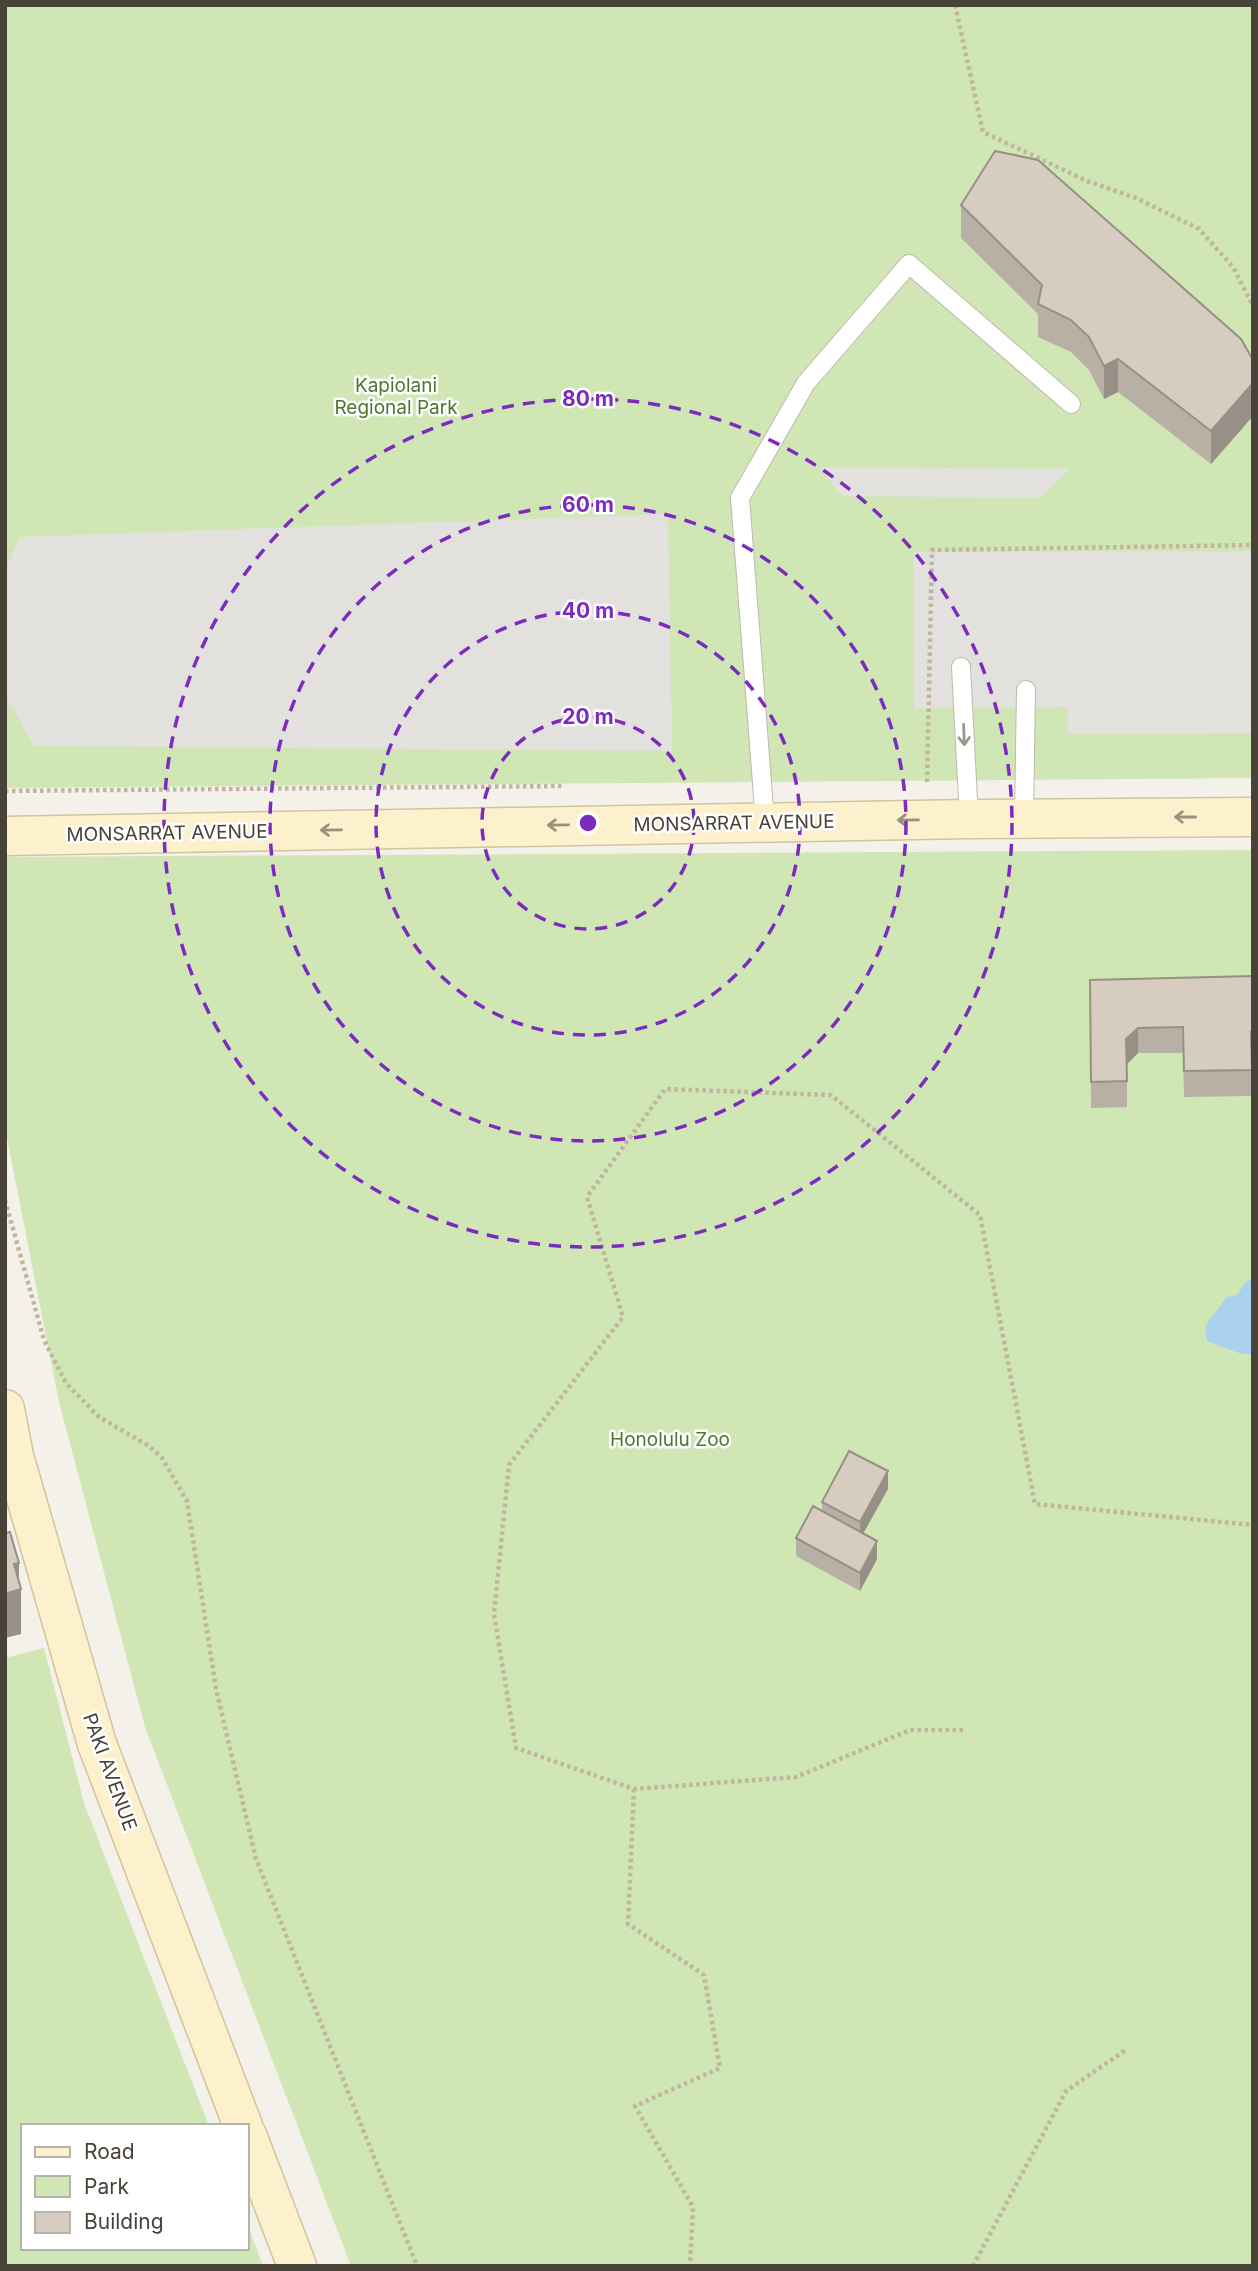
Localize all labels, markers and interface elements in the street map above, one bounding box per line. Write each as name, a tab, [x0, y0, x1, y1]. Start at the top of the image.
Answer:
park label: Kapiolani Regional Park	[334, 374, 458, 419]
text: 80 m	[562, 386, 614, 411]
text: 60 m	[562, 492, 614, 517]
text: 40 m	[562, 598, 614, 623]
text: 20 m	[562, 704, 614, 729]
one-way arrow	[957, 723, 970, 746]
street label: MONSARRAT AVENUE	[633, 810, 835, 836]
one-way arrow	[1173, 810, 1196, 824]
centre of rings	[576, 811, 600, 835]
one-way arrow	[897, 813, 920, 827]
one-way arrow	[547, 819, 570, 832]
street label: MONSARRAT AVENUE	[66, 820, 268, 846]
one-way arrow	[319, 823, 342, 836]
park label: Honolulu Zoo	[610, 1428, 730, 1451]
street label: PAKI AVENUE	[78, 1710, 142, 1834]
legend	[21, 2124, 248, 2250]
text: Road	[84, 2139, 135, 2164]
text: Park	[84, 2174, 129, 2199]
text: Building	[84, 2209, 164, 2234]

